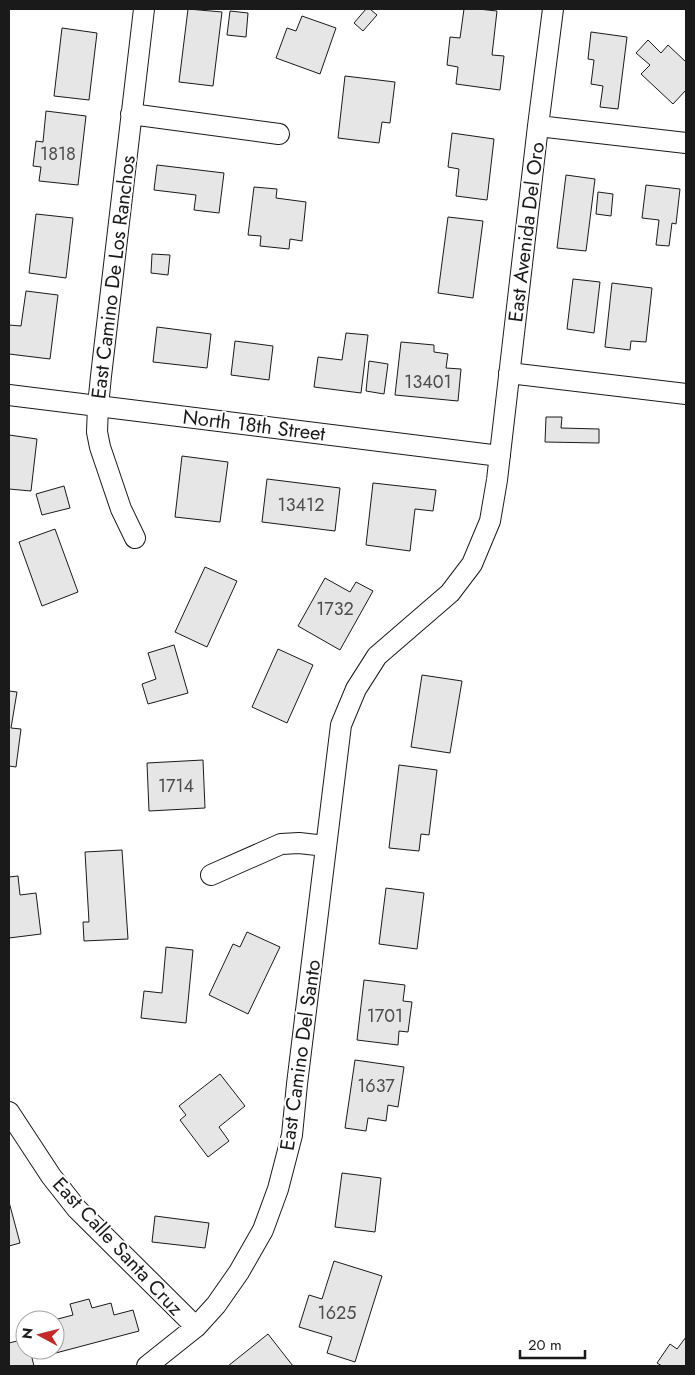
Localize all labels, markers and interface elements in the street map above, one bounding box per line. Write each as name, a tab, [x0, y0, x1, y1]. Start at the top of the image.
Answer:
street label: East Avenida Del Oro	[501, 140, 552, 324]
house number: 1818	[40, 141, 76, 167]
street label: East Camino De Los Ranchos	[84, 154, 143, 401]
house number: 13401	[404, 369, 452, 395]
street label: North 18th Street	[181, 402, 327, 449]
house number: 13412	[278, 492, 324, 518]
house number: 1732	[316, 596, 354, 622]
house number: 1714	[158, 773, 194, 799]
street label: East Camino Del Santo	[273, 958, 328, 1152]
house number: 1701	[367, 1003, 403, 1029]
house number: 1637	[357, 1073, 395, 1099]
street label: East Calle Santa Cruz	[46, 1171, 190, 1322]
house number: 1625	[318, 1300, 356, 1326]
north arrow	[15, 1310, 65, 1360]
text: N	[16, 1327, 38, 1340]
scale bar	[520, 1328, 585, 1360]
text: 20 m	[528, 1334, 562, 1356]

